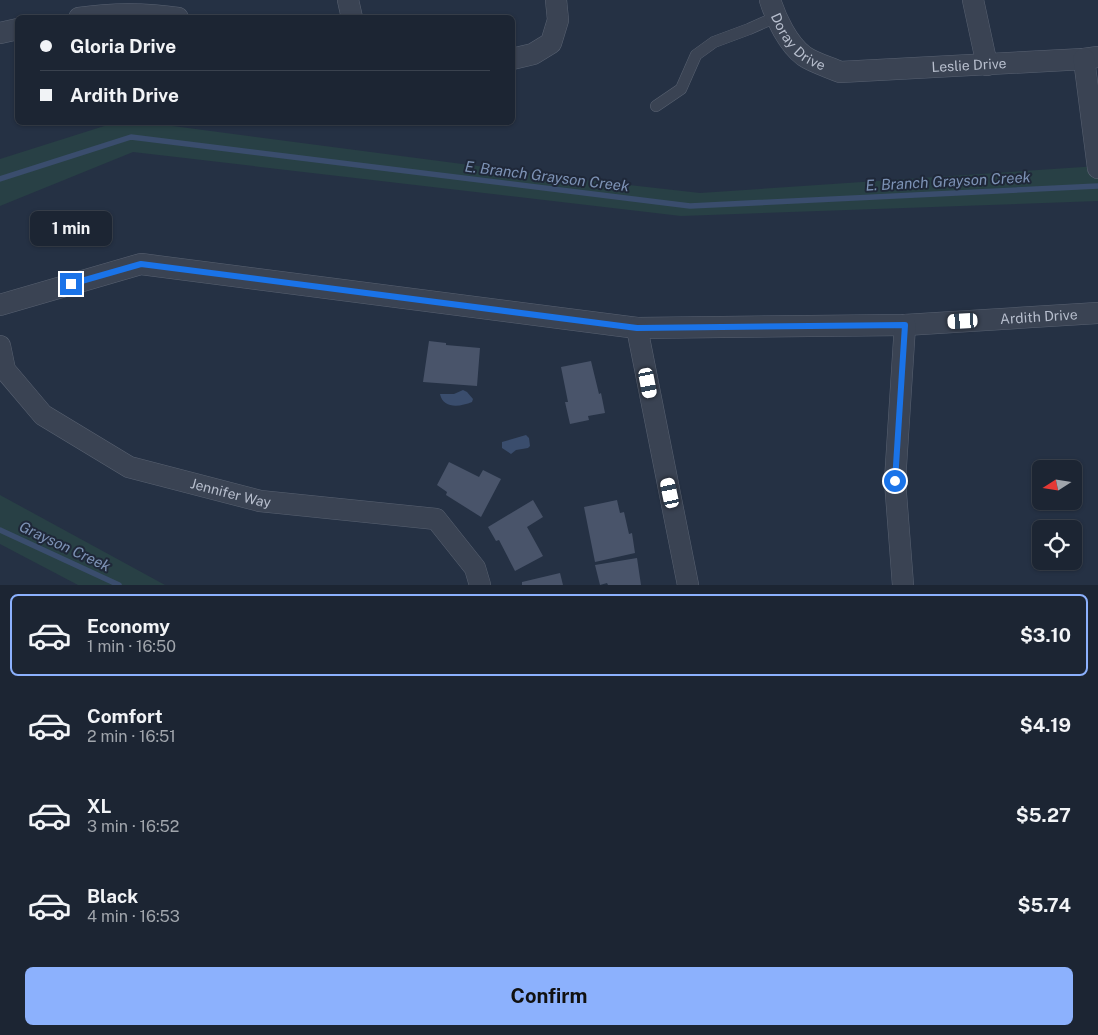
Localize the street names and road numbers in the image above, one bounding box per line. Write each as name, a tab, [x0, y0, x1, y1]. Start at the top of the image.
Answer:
street label: Doray Drive	[768, 10, 828, 73]
street label: Leslie Drive	[931, 55, 1007, 75]
street label: Ardith Drive	[999, 306, 1078, 327]
street label: Jennifer Way	[189, 475, 272, 510]

